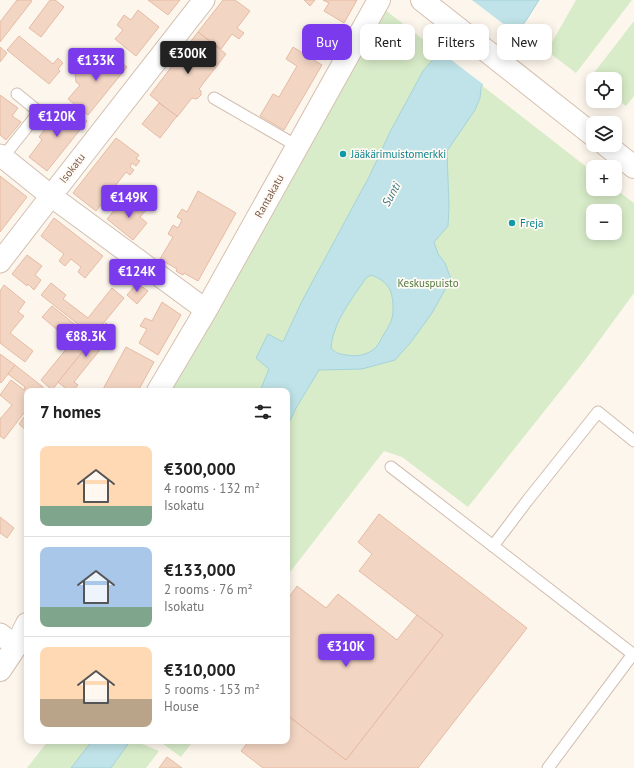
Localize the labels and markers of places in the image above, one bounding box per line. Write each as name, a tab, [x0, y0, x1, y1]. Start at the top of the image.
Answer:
pin: €300K	[160, 41, 216, 75]
pin: €133K	[68, 48, 124, 82]
pin: €120K	[29, 104, 85, 138]
place label: Jääkärimuistomerkki	[350, 147, 446, 161]
marker: Jääkärimuistomerkki	[338, 149, 348, 159]
pin: €149K	[101, 185, 157, 219]
place label: Freja	[520, 216, 543, 230]
marker: Freja	[507, 218, 517, 228]
pin: €124K	[109, 259, 165, 293]
pin: €88.3K	[53, 324, 119, 358]
pin: €310K	[318, 634, 374, 668]

